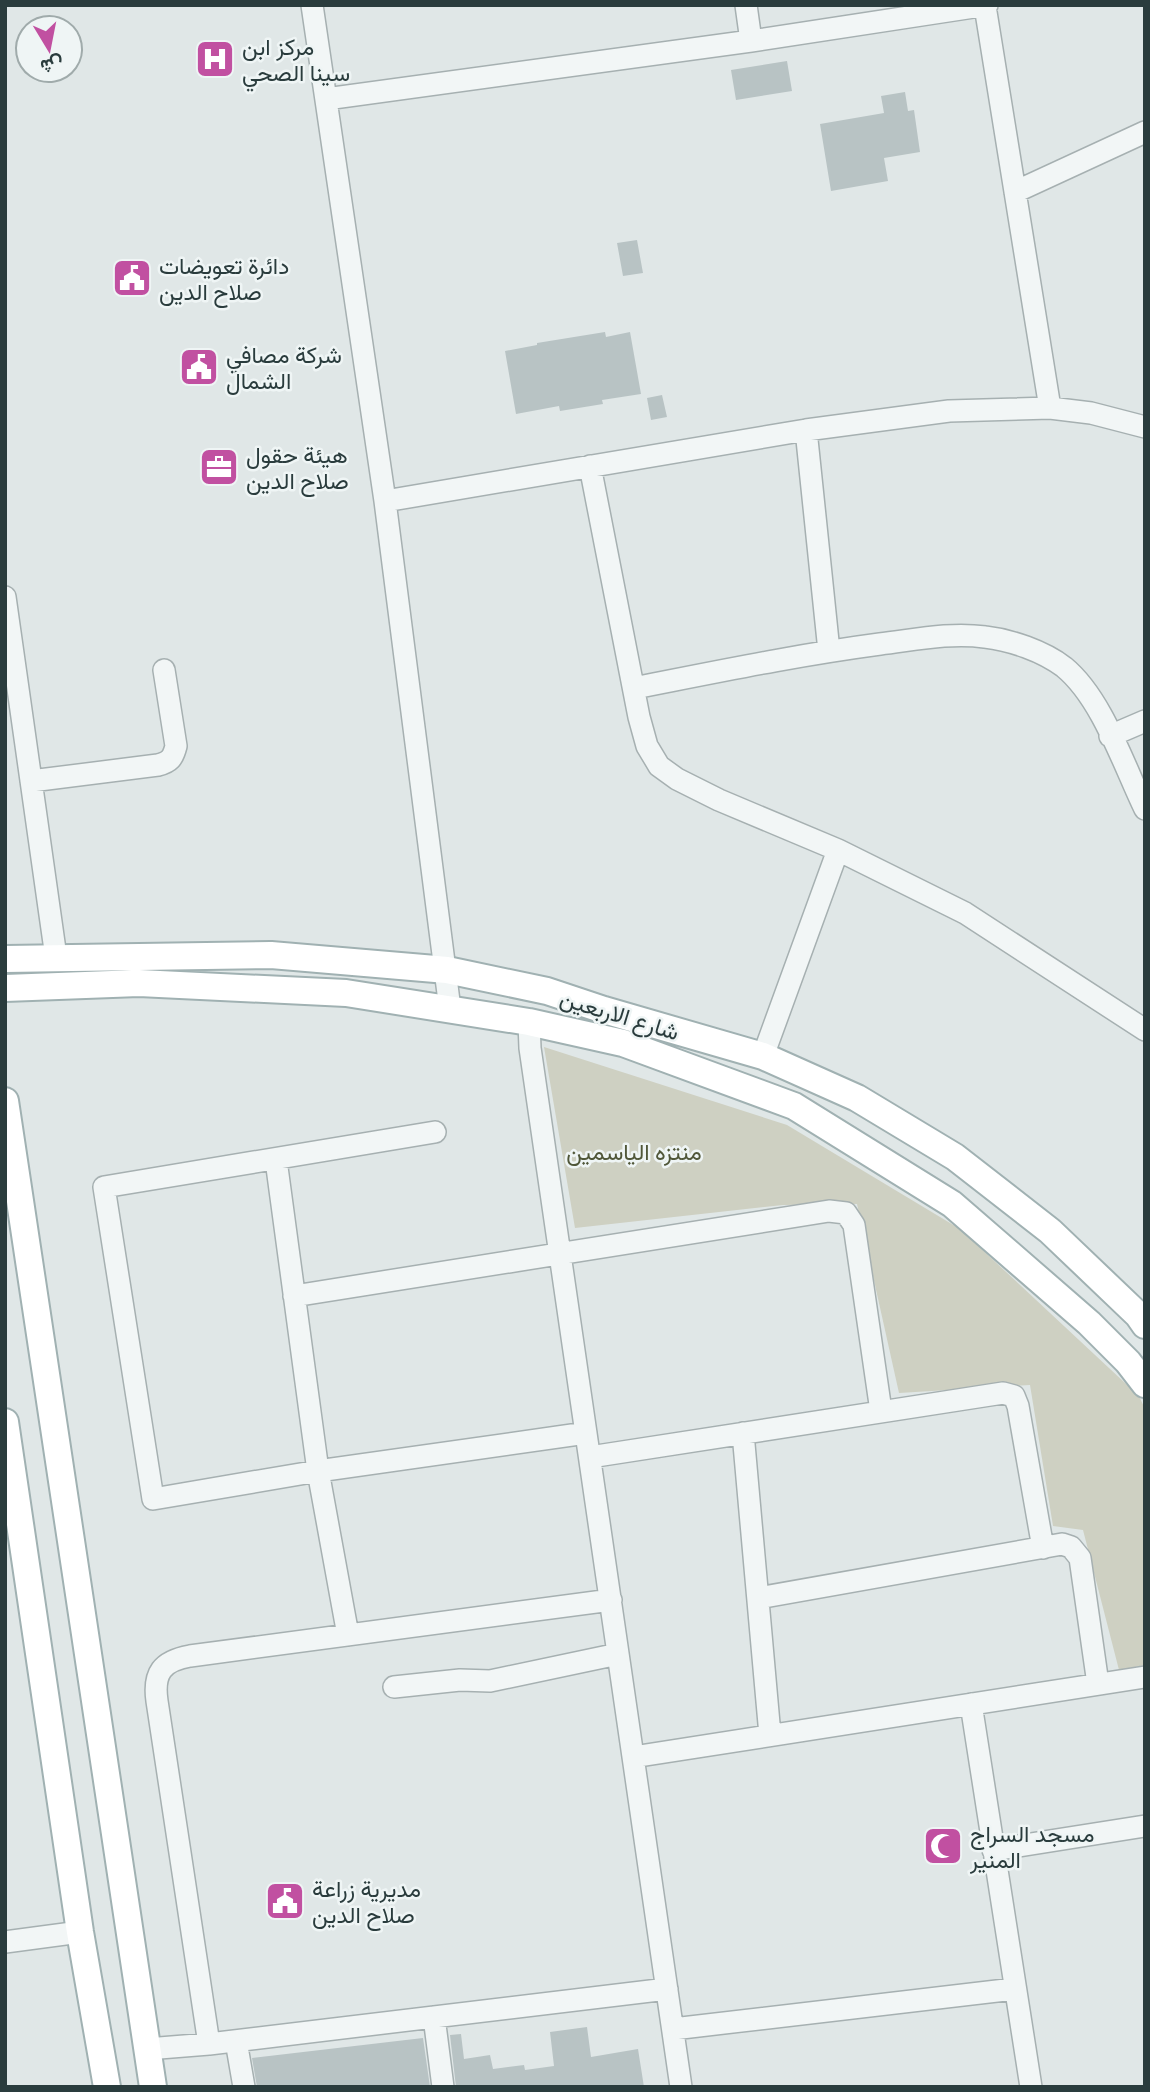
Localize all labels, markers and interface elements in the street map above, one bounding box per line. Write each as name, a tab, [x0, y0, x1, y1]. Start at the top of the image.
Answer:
north arrow	[14, 14, 84, 84]
place label: مركز ابن سينا الصحي	[242, 31, 350, 92]
hospital icon: مركز ابن سينا الصحي	[194, 38, 236, 80]
text: ش	[38, 52, 65, 80]
place label: دائرة تعويضات صلاح الدين	[159, 250, 289, 308]
public building icon: دائرة تعويضات صلاح الدين	[111, 257, 153, 299]
place label: شركة مصافي الشمال	[226, 339, 342, 396]
public building icon: شركة مصافي الشمال	[178, 346, 220, 388]
place label: هيئة حقول صلاح الدين	[246, 439, 349, 497]
office icon: هيئة حقول صلاح الدين	[198, 446, 240, 488]
street label: شارع الاربعين	[556, 982, 683, 1048]
park label: منتزه الياسمين	[566, 1136, 702, 1167]
place label: مسجد السراج المنير	[969, 1818, 1094, 1875]
mosque icon: مسجد السراج المنير	[922, 1825, 964, 1867]
place label: مديرية زراعة صلاح الدين	[312, 1873, 421, 1931]
public building icon: مديرية زراعة صلاح الدين	[264, 1880, 306, 1922]

